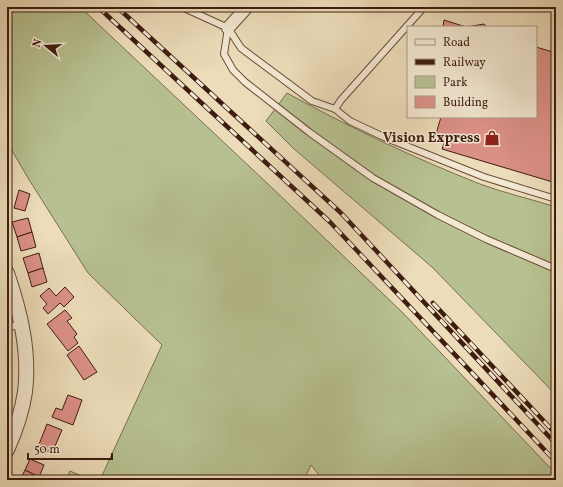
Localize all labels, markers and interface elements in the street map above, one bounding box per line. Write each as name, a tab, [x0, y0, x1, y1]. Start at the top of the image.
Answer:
north arrow	[26, 26, 66, 66]
legend	[407, 26, 537, 118]
text: Road	[443, 35, 470, 51]
text: N	[30, 37, 46, 49]
text: Railway	[443, 55, 486, 71]
text: Park	[443, 75, 468, 91]
text: Building	[443, 95, 488, 111]
place label: Vision Express	[383, 129, 480, 148]
shop icon: Vision Express	[483, 129, 501, 147]
scale bar	[28, 435, 112, 461]
text: 50 m	[34, 442, 60, 458]

